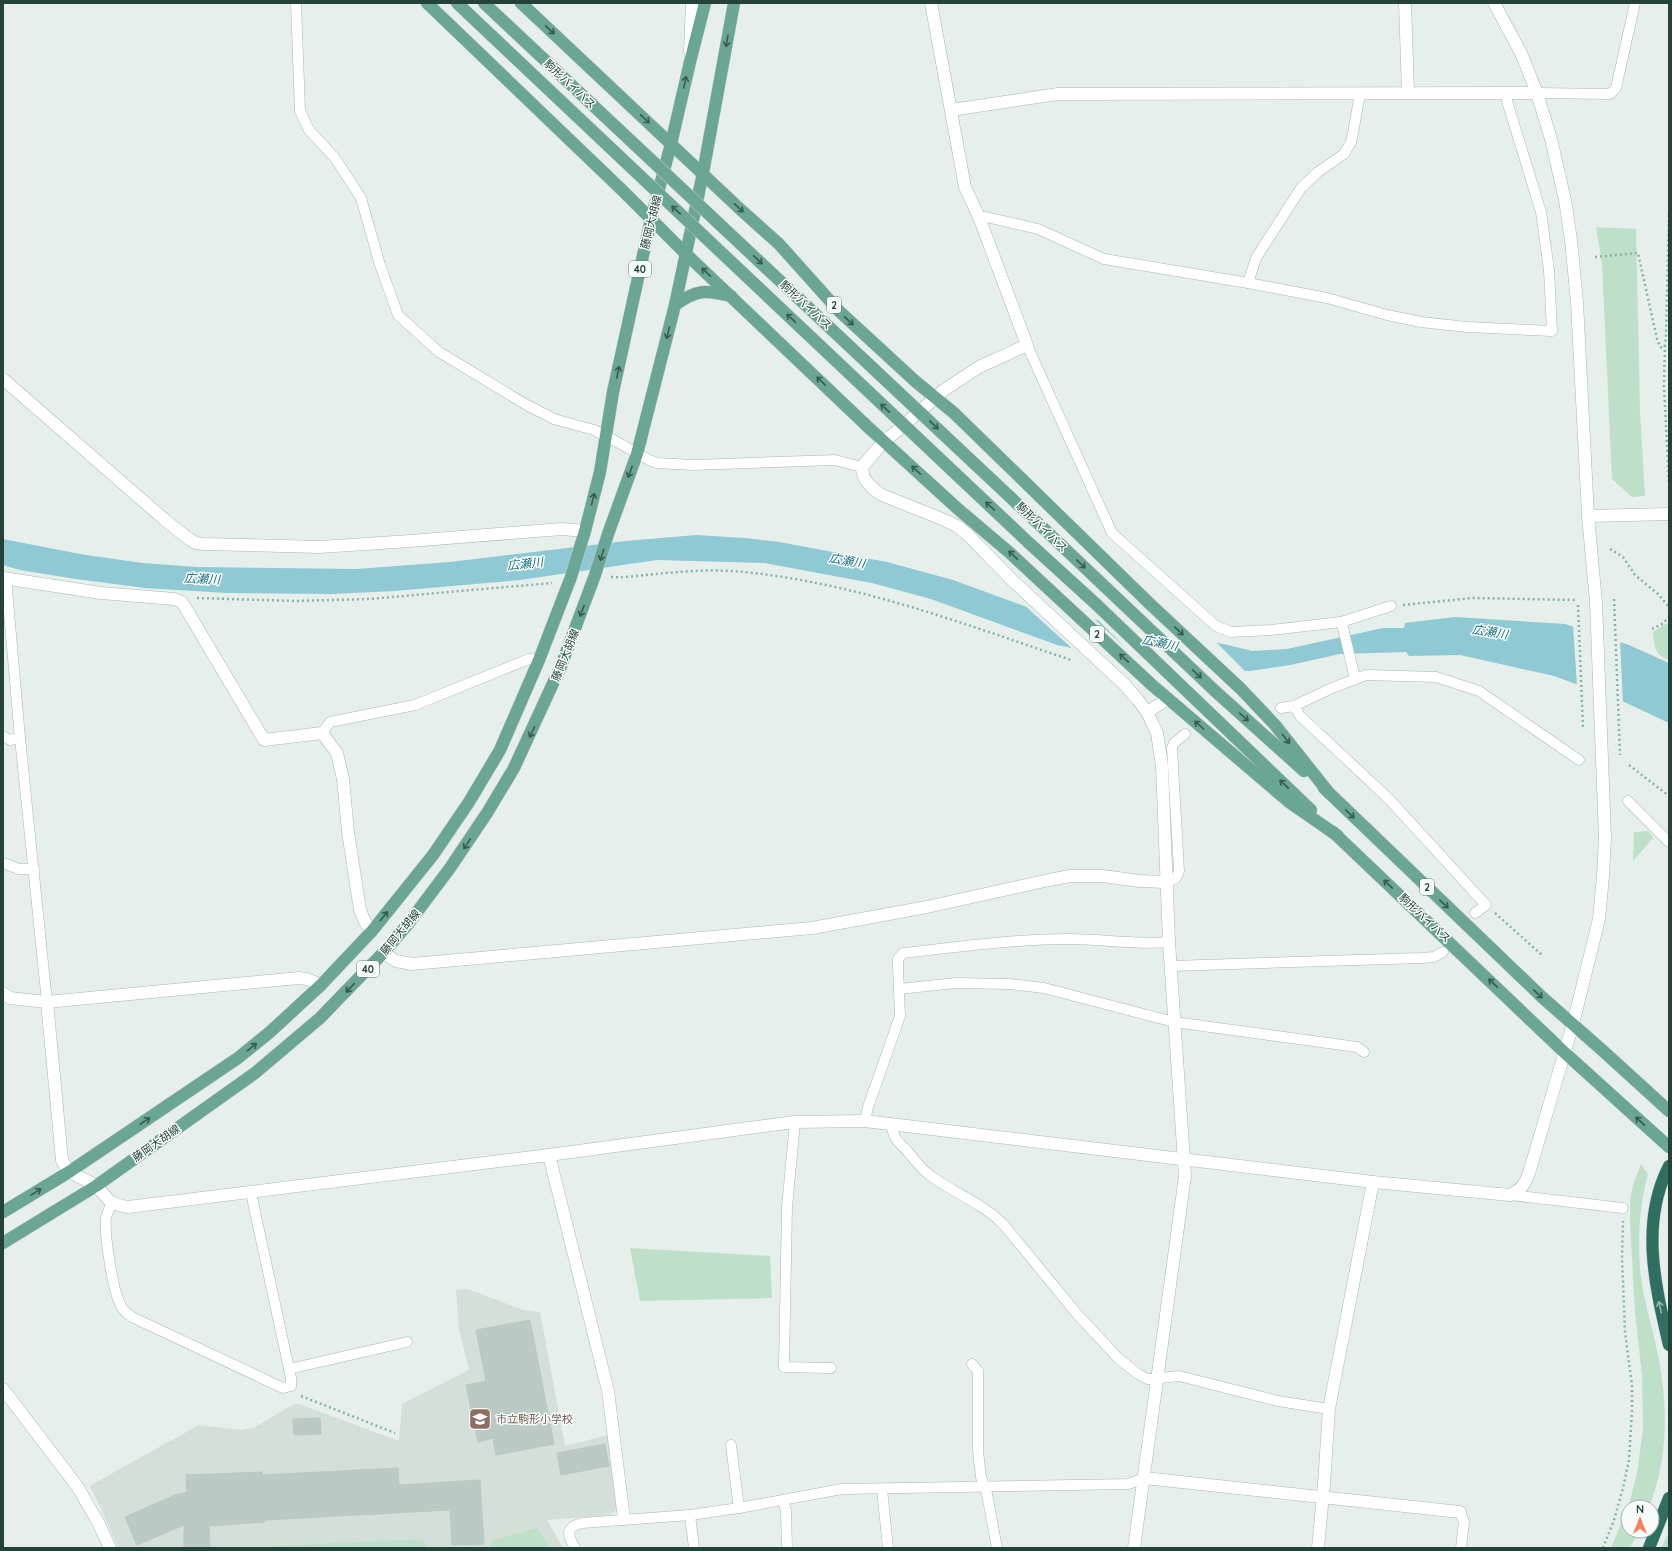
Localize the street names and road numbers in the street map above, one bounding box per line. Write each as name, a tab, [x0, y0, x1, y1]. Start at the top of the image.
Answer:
street label: 駒形バイパス	[541, 56, 599, 112]
street label: 藤岡大胡線	[638, 194, 664, 250]
road number: 40	[629, 261, 651, 277]
street label: 駒形バイパス	[777, 277, 835, 333]
road number: 2	[827, 297, 841, 313]
street label: 駒形バイパス	[1013, 499, 1071, 555]
road number: 2	[1090, 626, 1104, 642]
street label: 藤岡大胡線	[548, 627, 582, 683]
road number: 2	[1420, 879, 1434, 895]
street label: 駒形バイパス	[1396, 890, 1454, 946]
street label: 藤岡大胡線	[377, 906, 423, 958]
road number: 40	[357, 961, 379, 977]
street label: 藤岡大胡線	[129, 1121, 183, 1165]

